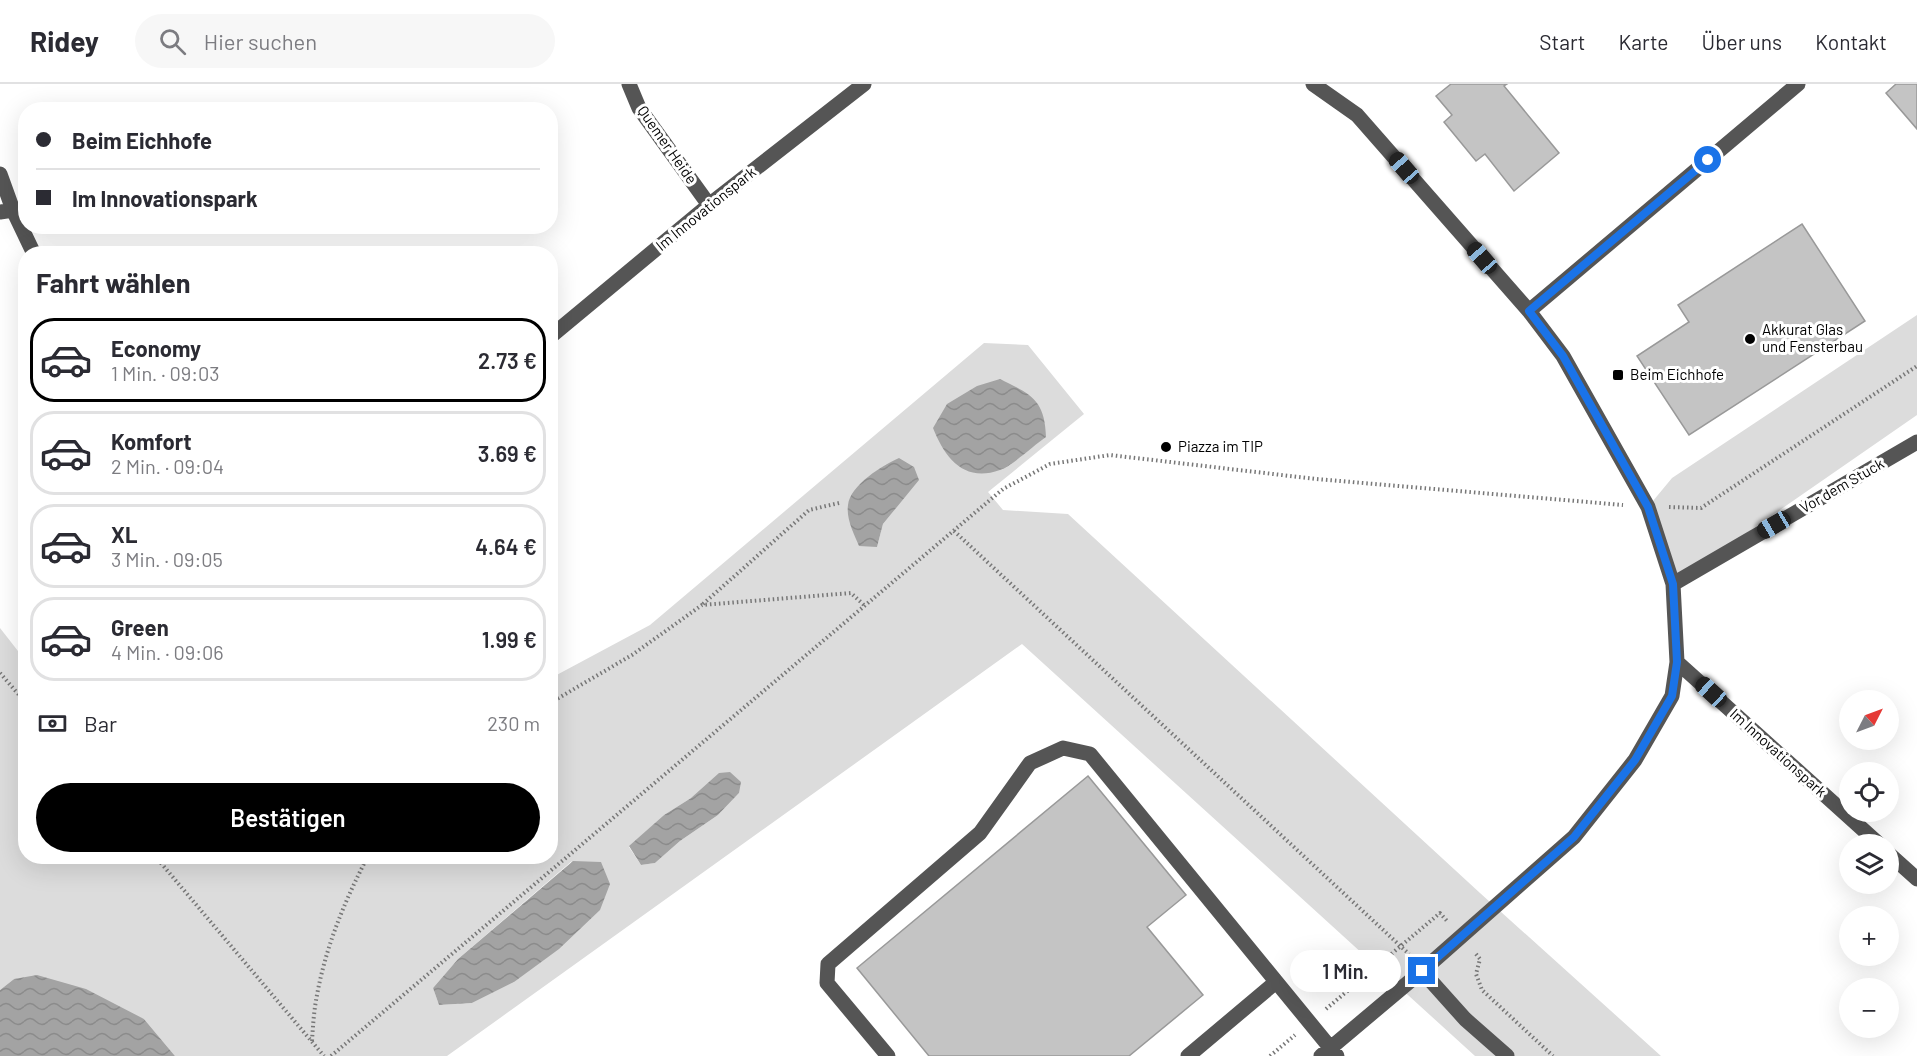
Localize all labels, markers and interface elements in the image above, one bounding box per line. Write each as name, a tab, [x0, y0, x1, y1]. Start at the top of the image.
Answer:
search box	[135, 14, 555, 68]
text: Ridey	[30, 24, 99, 58]
icon: search	[156, 25, 189, 58]
text: Hier suchen	[204, 28, 317, 54]
text: Start	[1539, 29, 1586, 54]
text: Karte	[1619, 29, 1669, 54]
text: Über uns	[1702, 29, 1782, 54]
text: Kontakt	[1815, 29, 1887, 54]
street label: Quemer Heide	[634, 102, 701, 187]
text: Beim Eichhofe	[72, 127, 212, 153]
route start	[1694, 146, 1721, 173]
car	[1385, 149, 1423, 187]
street label: Im Innovationspark	[652, 162, 759, 254]
text: Im Innovationspark	[72, 185, 258, 211]
car	[1463, 239, 1501, 277]
text: Fahrt wählen	[36, 266, 191, 298]
place label: Akkurat Glas und Fensterbau	[1762, 320, 1863, 355]
marker: Akkurat Glas und Fensterbau	[1743, 332, 1757, 346]
icon: car	[39, 333, 93, 387]
text: Economy	[111, 335, 201, 361]
text: 2.73 €	[478, 347, 537, 373]
text: 1 Min. · 09:03	[111, 361, 220, 385]
place label: Beim Eichhofe	[1630, 365, 1724, 383]
marker: Beim Eichhofe	[1611, 368, 1625, 382]
icon: car	[39, 426, 93, 480]
text: Komfort	[111, 428, 192, 454]
place label: Piazza im TIP	[1178, 437, 1263, 455]
text: 3.69 €	[478, 440, 537, 466]
marker: Piazza im TIP	[1159, 440, 1173, 454]
text: 2 Min. · 09:04	[111, 454, 224, 478]
street label: Vor dem Stuck	[1796, 454, 1887, 516]
car	[1754, 508, 1794, 542]
icon: car	[39, 519, 93, 573]
text: XL	[111, 521, 137, 547]
text: 4.64 €	[475, 533, 537, 559]
text: 3 Min. · 09:05	[111, 547, 223, 571]
icon: car	[39, 612, 93, 666]
text: Green	[111, 614, 169, 640]
text: 1.99 €	[482, 626, 537, 652]
text: 4 Min. · 09:06	[111, 640, 224, 664]
car	[1692, 673, 1730, 711]
north arrow	[1839, 690, 1899, 750]
map controls	[1839, 690, 1899, 1038]
street label: Im Innovationspark	[1727, 704, 1831, 801]
icon: cash	[36, 707, 69, 740]
text: Bar	[84, 710, 117, 736]
text: 230 m	[487, 711, 540, 735]
button: locate	[1839, 762, 1899, 822]
button: Bestätigen	[36, 783, 540, 852]
button: layers	[1839, 834, 1899, 894]
button: +	[1839, 906, 1899, 966]
callout: 1 Min.	[1290, 950, 1401, 992]
route end	[1408, 957, 1435, 984]
text: 1 Min.	[1322, 959, 1369, 983]
button: −	[1839, 978, 1899, 1038]

